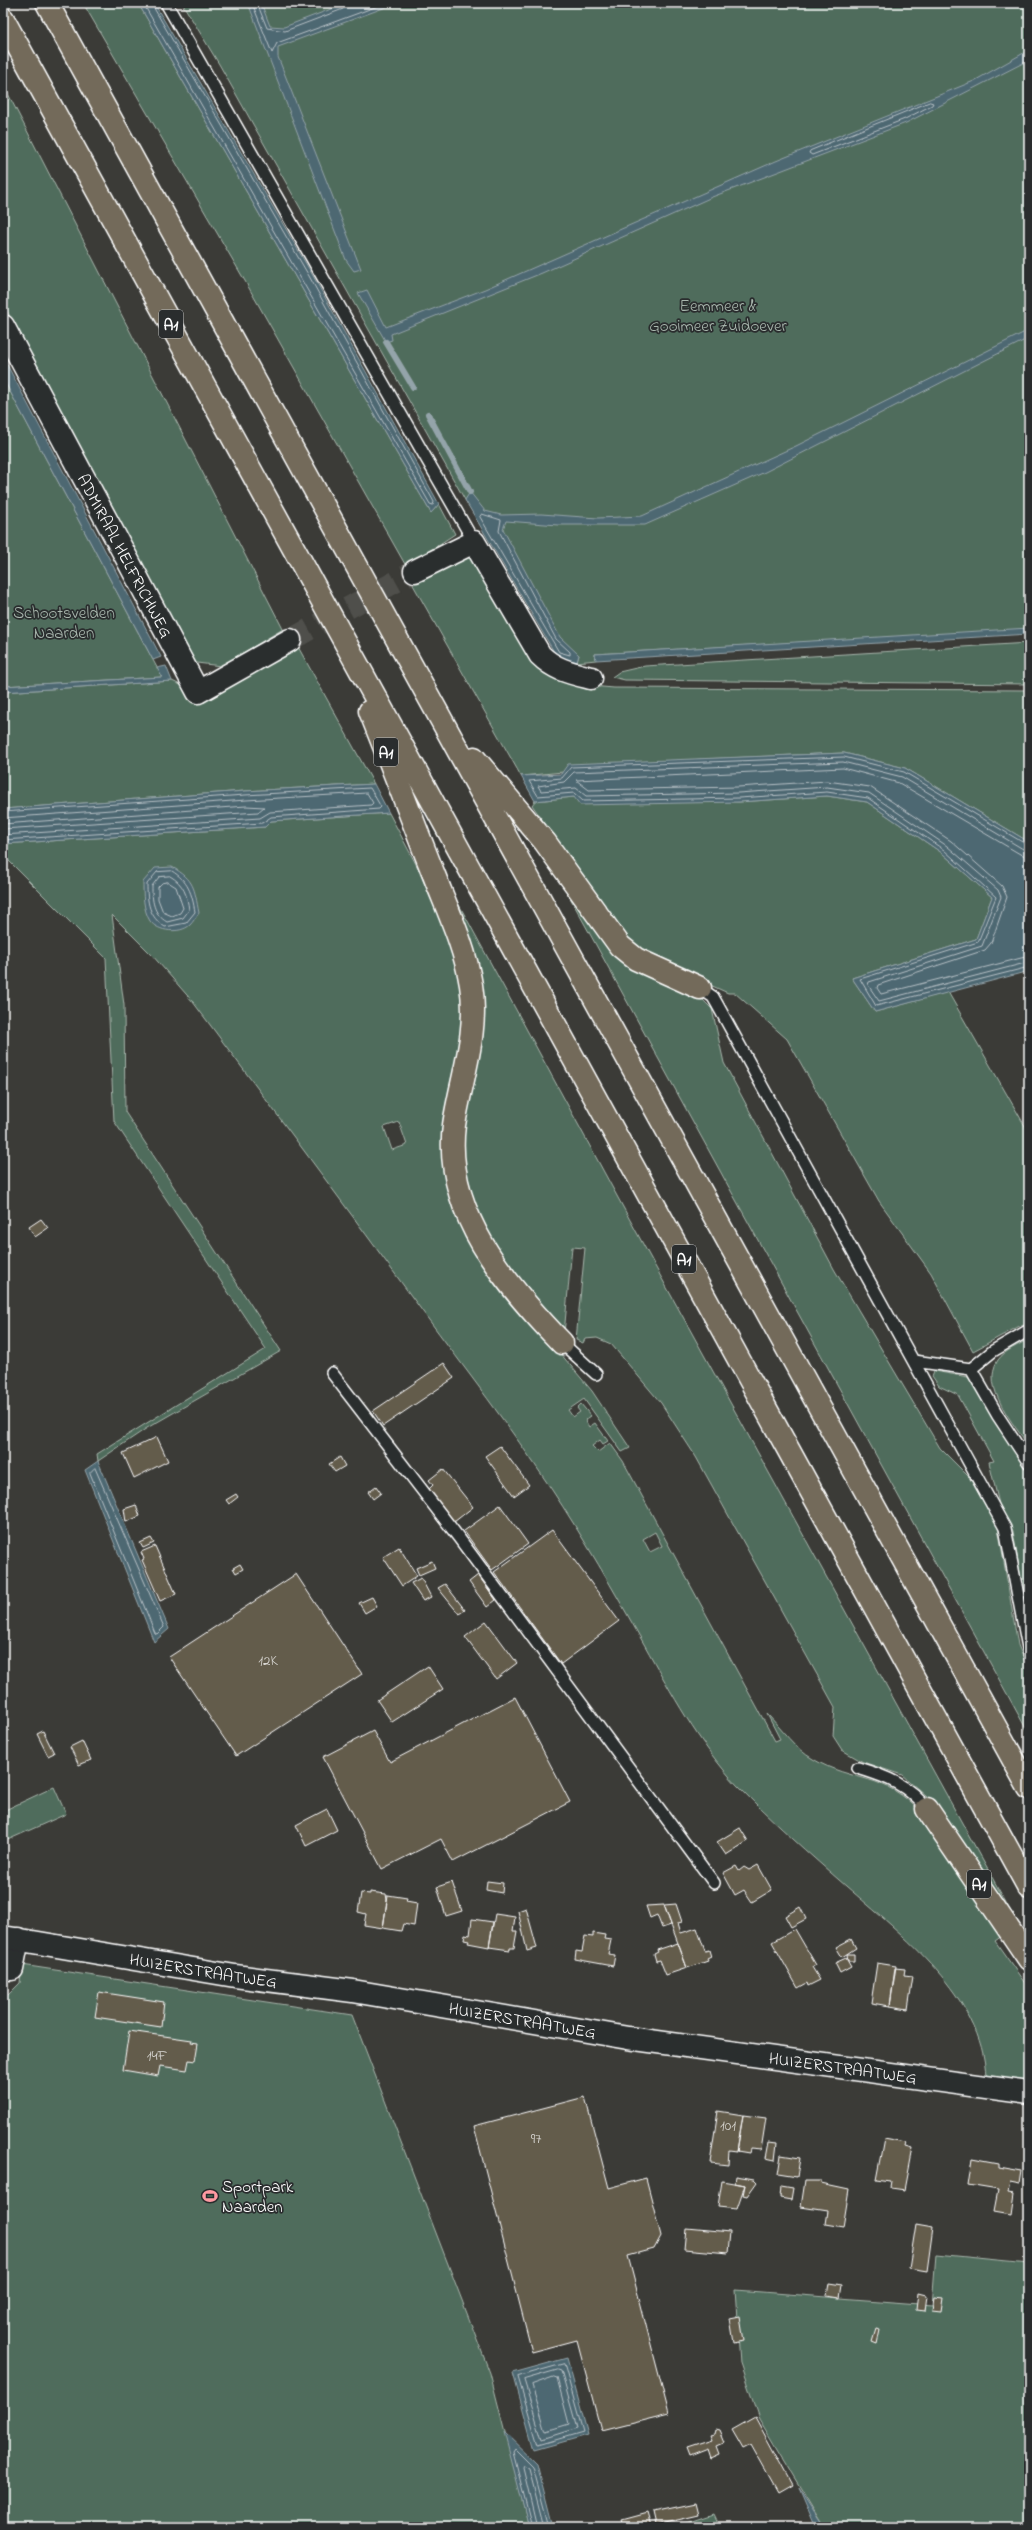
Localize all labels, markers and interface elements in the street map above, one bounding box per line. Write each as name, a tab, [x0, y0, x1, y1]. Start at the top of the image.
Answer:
park label: Eemmeer & Gooimeer Zuidoever	[649, 294, 788, 339]
road number: A1	[159, 310, 183, 338]
street label: ADMIRAAL HELFRICHWEG	[70, 470, 178, 643]
park label: Schootsvelden Naarden	[13, 601, 115, 646]
road number: A1	[374, 738, 398, 766]
road number: A1	[672, 1245, 696, 1273]
house number: 12K	[258, 1650, 278, 1672]
road number: A1	[967, 1870, 991, 1898]
street label: HUIZERSTRAATWEG	[127, 1947, 278, 1995]
street label: HUIZERSTRAATWEG	[447, 1997, 598, 2046]
house number: 14F	[147, 2045, 168, 2067]
street label: HUIZERSTRAATWEG	[767, 2046, 918, 2091]
house number: 101	[720, 2115, 736, 2137]
house number: 97	[531, 2128, 541, 2150]
place label: Sportpark Naarden	[222, 2175, 294, 2220]
sports icon: Sportpark Naarden	[201, 2187, 219, 2205]

